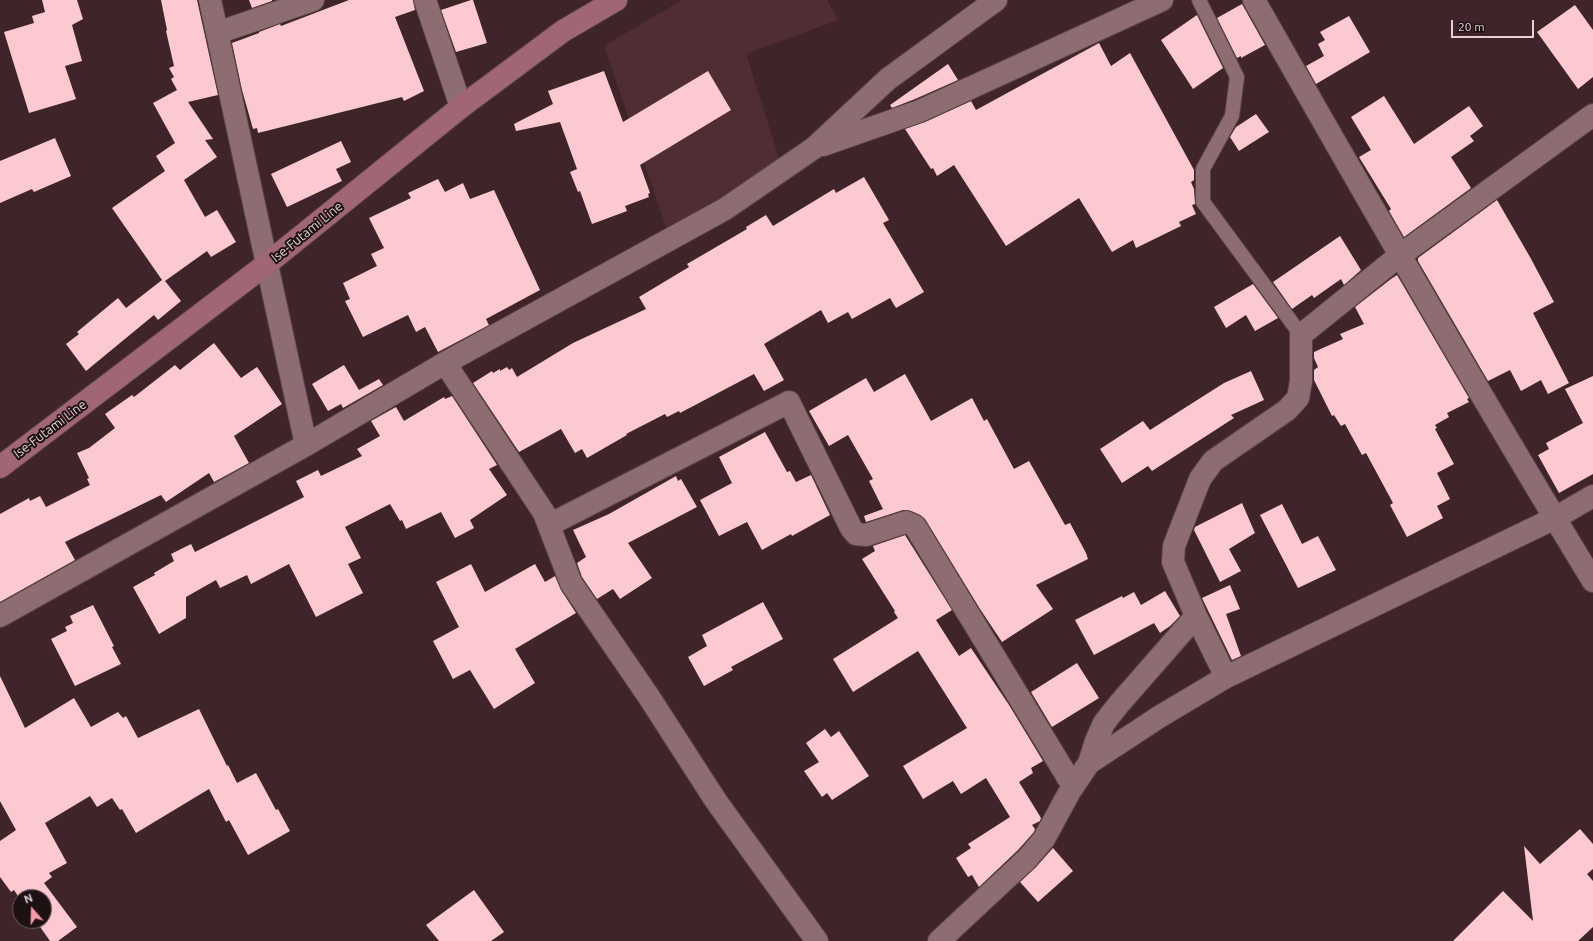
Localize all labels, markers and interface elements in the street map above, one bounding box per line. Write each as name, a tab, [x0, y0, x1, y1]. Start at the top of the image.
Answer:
scale bar	[1453, 12, 1536, 38]
text: 20 m	[1458, 20, 1485, 33]
street label: Ise-Futami Line	[268, 198, 346, 266]
street label: Ise-Futami Line	[10, 396, 90, 462]
north arrow	[12, 889, 52, 929]
text: N	[22, 892, 34, 906]

